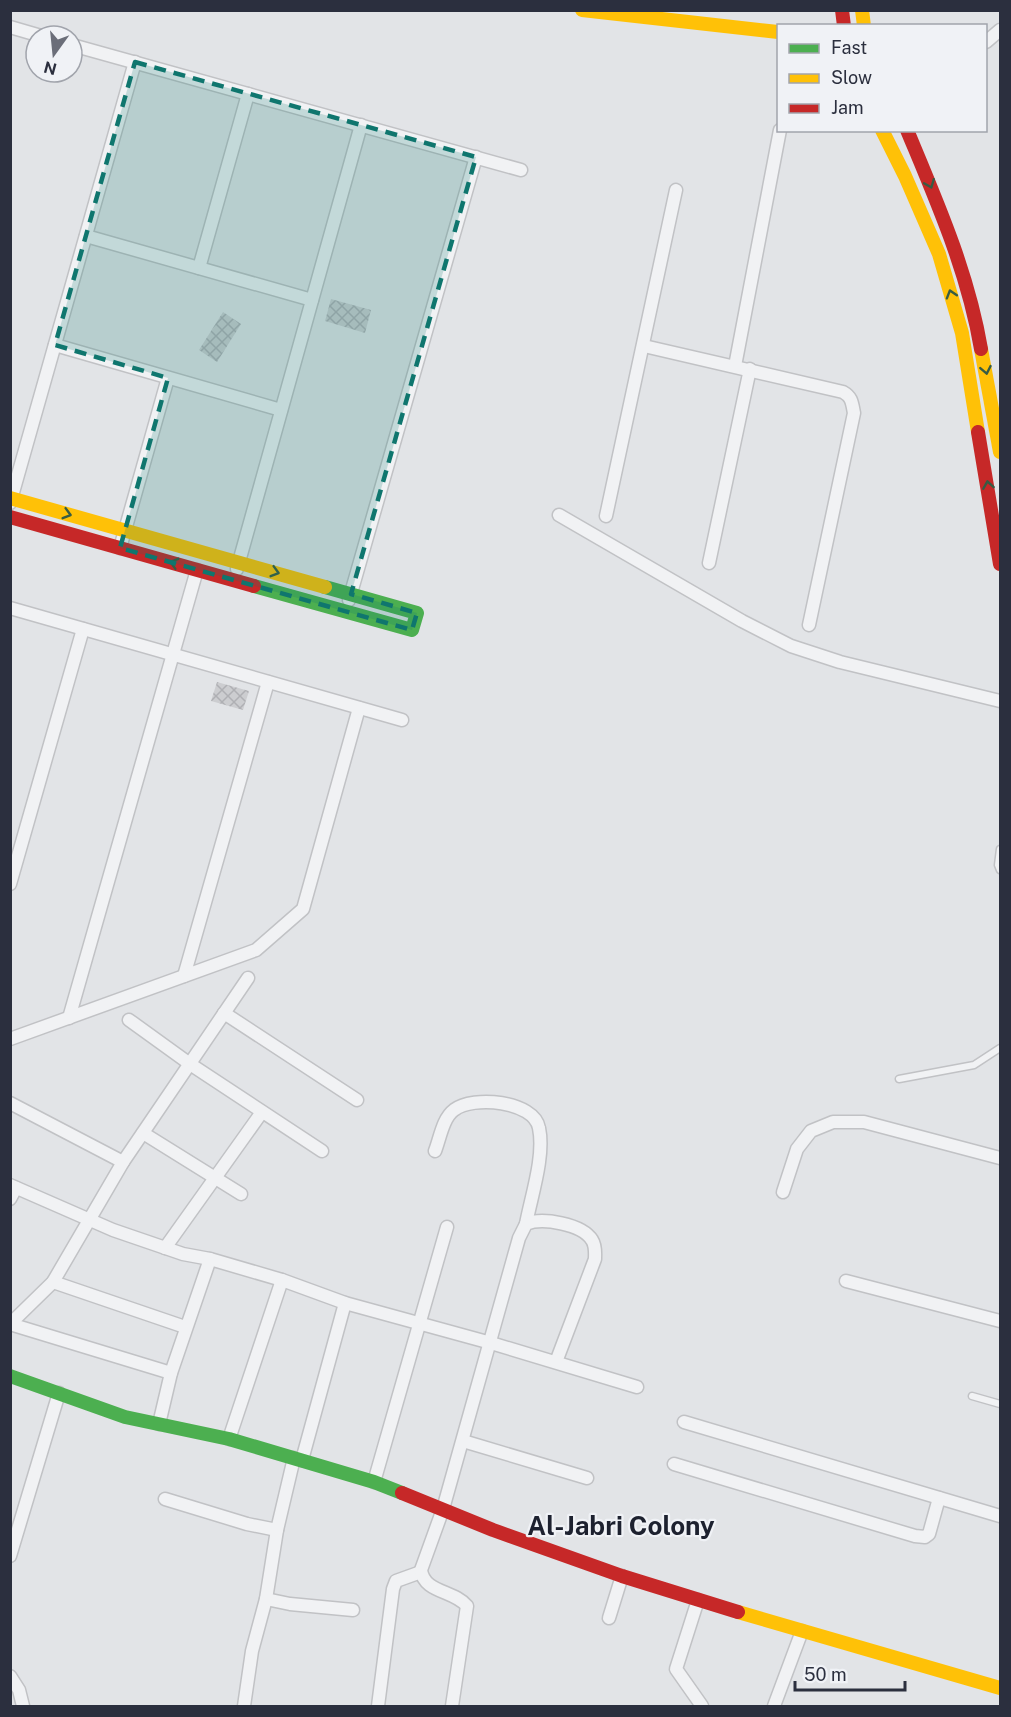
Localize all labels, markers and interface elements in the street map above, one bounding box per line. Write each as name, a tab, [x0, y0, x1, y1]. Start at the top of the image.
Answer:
north arrow	[24, 24, 84, 84]
legend	[777, 24, 987, 132]
text: Fast	[831, 37, 867, 58]
text: N	[42, 57, 59, 79]
text: Slow	[831, 67, 872, 88]
text: Jam	[831, 97, 864, 118]
one-way arrow	[923, 178, 935, 189]
one-way arrow	[946, 289, 958, 300]
one-way arrow	[979, 365, 992, 375]
one-way arrow	[982, 481, 994, 490]
one-way arrow	[61, 507, 72, 519]
one-way arrow	[169, 558, 180, 570]
one-way arrow	[270, 565, 280, 578]
district label: Al-Jabri Colony	[527, 1510, 715, 1541]
scale bar	[795, 1654, 904, 1692]
text: 50 m	[804, 1664, 847, 1685]

